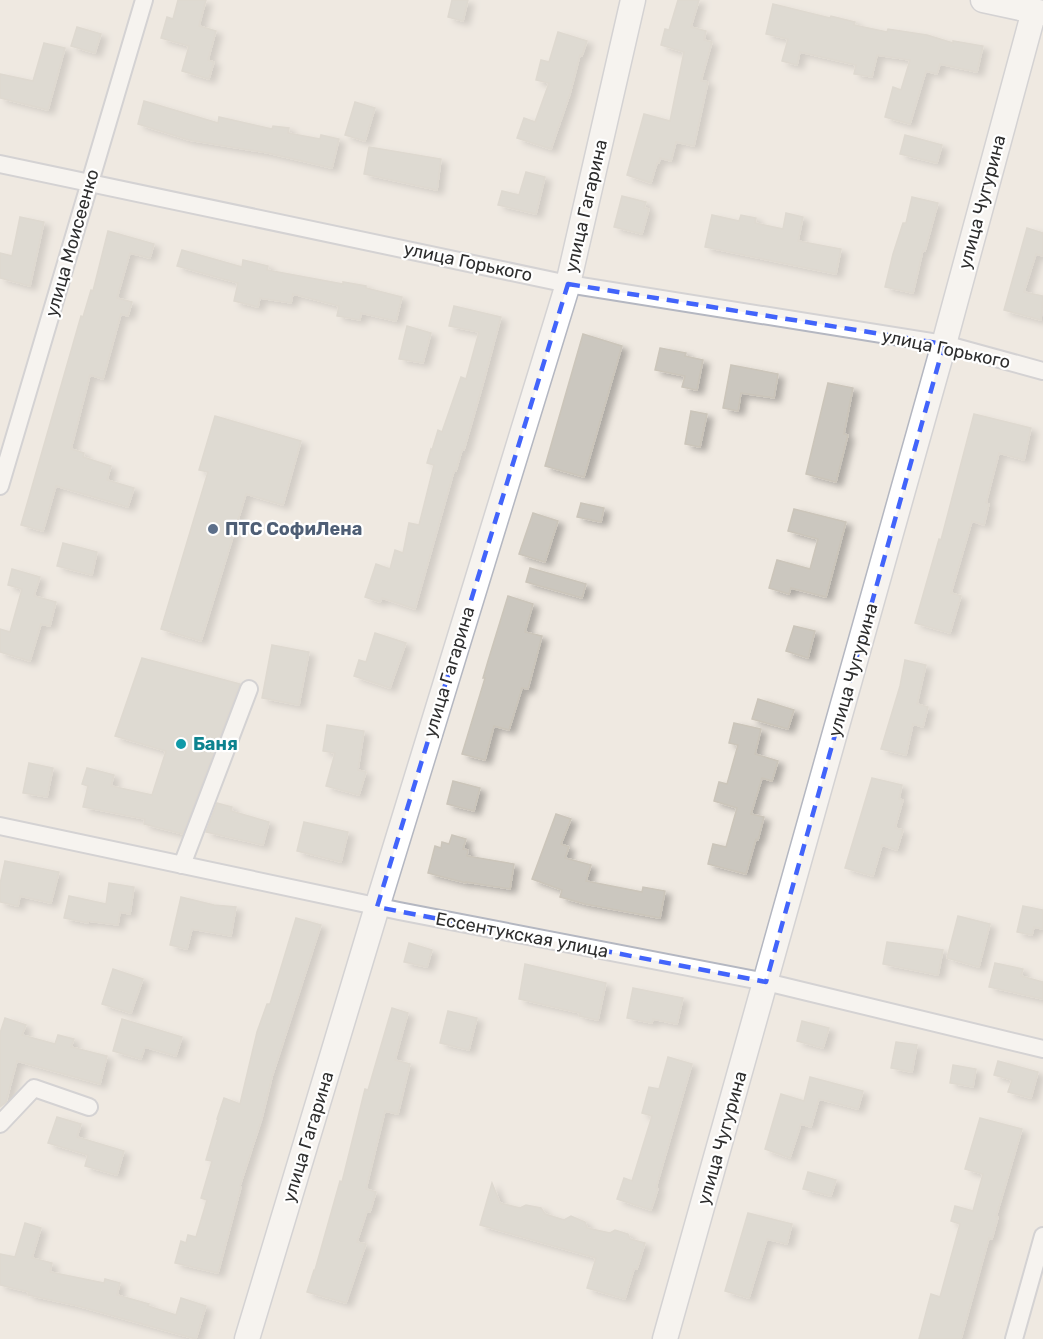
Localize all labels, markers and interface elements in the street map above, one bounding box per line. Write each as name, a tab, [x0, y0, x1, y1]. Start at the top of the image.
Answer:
street label: улица Чугурина	[954, 132, 1010, 272]
street label: улица Гагарина	[560, 137, 612, 275]
street label: улица Моисеенко	[40, 167, 104, 319]
street label: улица Горького	[402, 238, 534, 286]
street label: улица Горького	[880, 325, 1012, 373]
place label: ПТС СофиЛена	[225, 518, 362, 540]
marker: ПТС СофиЛена	[206, 522, 220, 536]
street label: улица Чугурина	[823, 601, 883, 739]
street label: улица Гагарина	[419, 604, 479, 740]
place label: Баня	[193, 733, 238, 755]
marker: Баня	[174, 737, 188, 751]
street label: Ессентукская улица	[434, 907, 610, 963]
street label: улица Гагарина	[278, 1069, 338, 1205]
street label: улица Чугурина	[692, 1069, 752, 1207]

